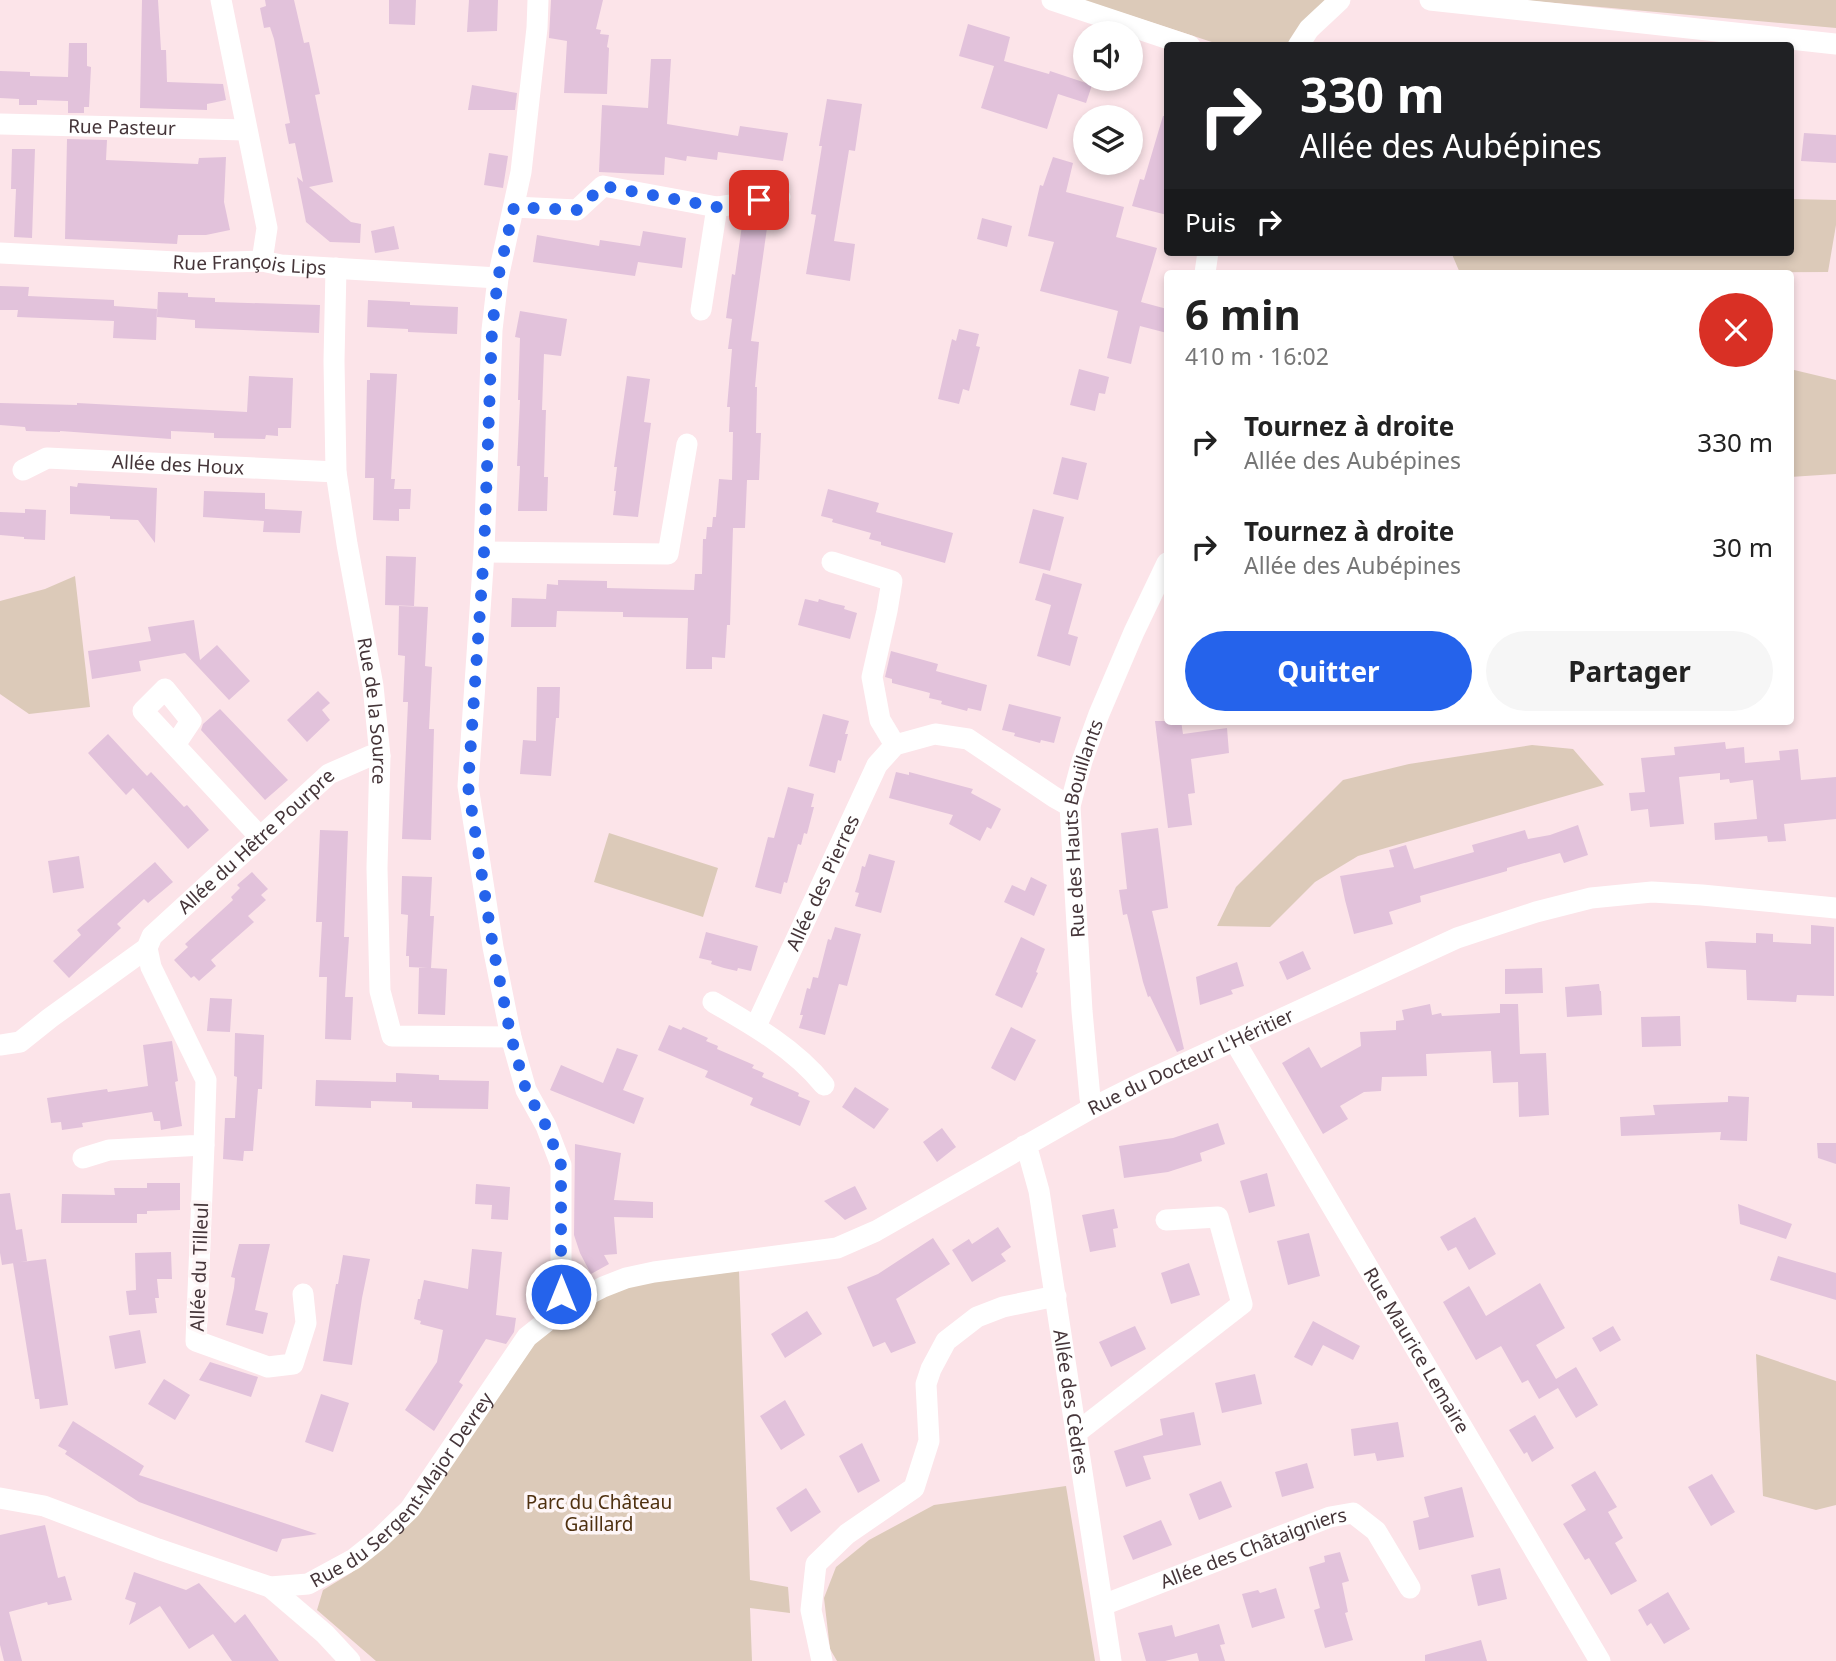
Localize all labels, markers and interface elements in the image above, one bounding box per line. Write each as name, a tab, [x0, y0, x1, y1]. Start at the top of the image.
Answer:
map controls	[1073, 21, 1143, 175]
button: sound	[1073, 21, 1143, 91]
text: 330 m	[1300, 61, 1445, 127]
icon: right	[1185, 70, 1276, 161]
button: layers	[1073, 105, 1143, 175]
street label: Rue Pasteur	[68, 113, 176, 141]
text: Allée des Aubépines	[1300, 124, 1602, 167]
pin	[729, 170, 789, 230]
icon: arrive	[740, 181, 778, 219]
icon: right	[1250, 203, 1288, 241]
text: Puis	[1185, 204, 1236, 240]
street label: Rue François Lips	[172, 248, 327, 281]
text: 6 min	[1185, 285, 1301, 342]
button: close	[1699, 293, 1773, 367]
text: 410 m · 16:02	[1185, 340, 1329, 372]
text: Tournez à droite	[1244, 408, 1454, 444]
icon: right	[1185, 423, 1223, 461]
text: 330 m	[1697, 424, 1773, 460]
text: Allée des Aubépines	[1244, 444, 1461, 476]
street label: Allée des Houx	[111, 448, 245, 481]
text: Tournez à droite	[1244, 513, 1454, 549]
icon: right	[1185, 528, 1223, 566]
text: 30 m	[1712, 529, 1773, 565]
text: Allée des Aubépines	[1244, 549, 1461, 581]
button: Quitter	[1185, 631, 1472, 711]
button: Partager	[1486, 631, 1773, 711]
street label: Rue de la Source	[351, 635, 393, 785]
street label: Rue des Hauts Bouillants	[1057, 716, 1109, 938]
street label: Allée du Hêtre Pourpre	[172, 763, 340, 919]
street label: Allée des Pierres	[780, 810, 865, 955]
street label: Rue du Docteur L'Héritier	[1083, 1002, 1298, 1121]
street label: Allée du Tilleul	[184, 1202, 214, 1332]
position arrow	[524, 1257, 598, 1331]
street label: Rue Maurice Lemaire	[1358, 1262, 1476, 1438]
street label: Allée des Cèdres	[1047, 1327, 1095, 1476]
street label: Rue du Sergent-Major Devrey	[305, 1387, 499, 1594]
park label: Parc du Château Gaillard	[526, 1489, 672, 1537]
street label: Allée des Châtaigniers	[1156, 1501, 1348, 1595]

